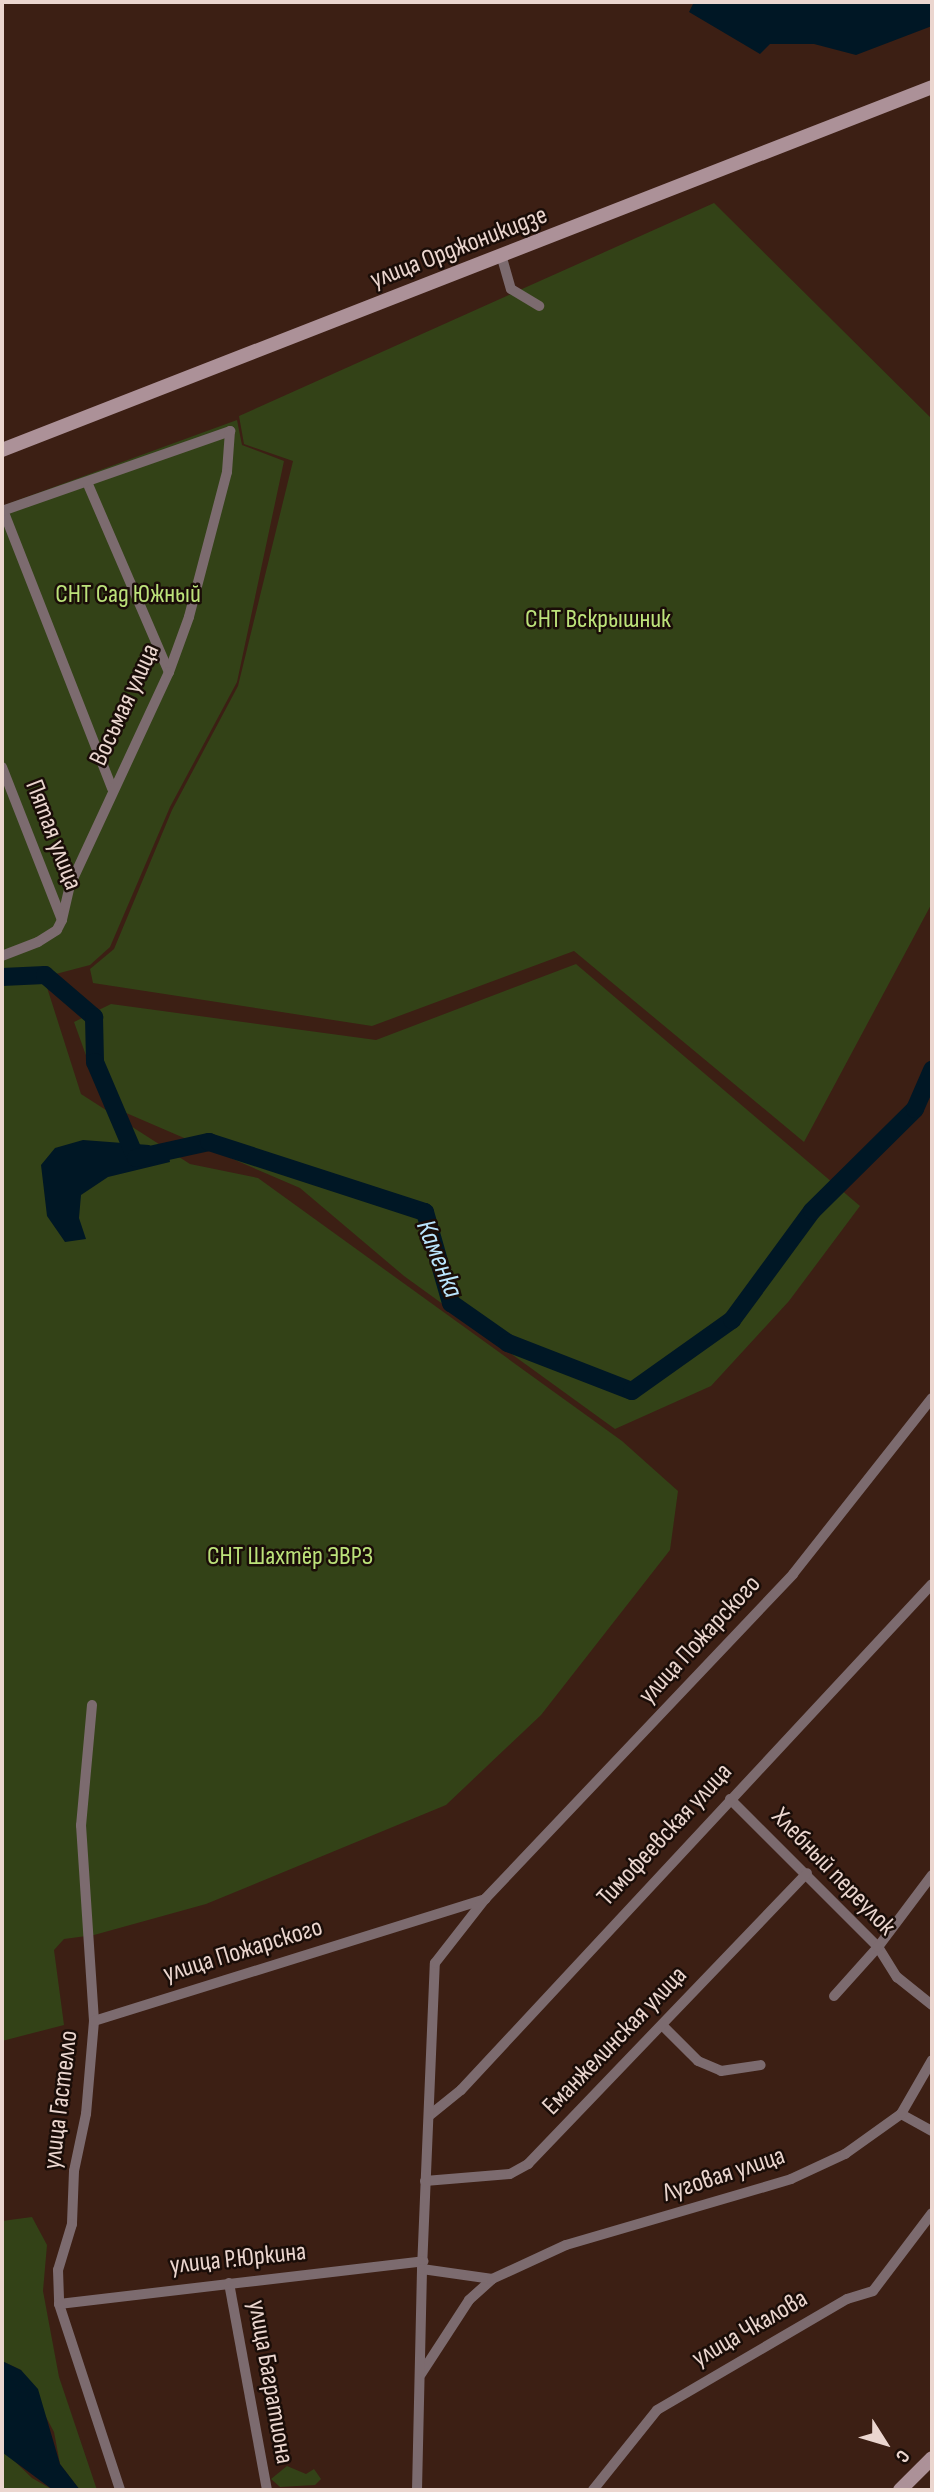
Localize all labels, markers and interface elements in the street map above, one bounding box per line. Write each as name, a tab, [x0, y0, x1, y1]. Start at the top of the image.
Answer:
street label: улица Орджоникидзе	[366, 200, 552, 296]
park label: СНТ Сад Южный	[55, 579, 201, 611]
park label: СНТ Вскрышник	[525, 604, 671, 636]
street label: Восьмая улица	[83, 639, 167, 771]
street label: Пятая улица	[18, 776, 88, 894]
water label: Каменка	[408, 1215, 470, 1303]
park label: СНТ Шахтёр ЭВРЗ	[207, 1541, 373, 1573]
street label: улица Пожарского	[632, 1569, 768, 1711]
street label: Тимофеевская улица	[591, 1757, 739, 1913]
street label: Хлебный переулок	[764, 1802, 902, 1942]
street label: улица Пожарского	[160, 1912, 326, 1990]
street label: Еманжелинская улица	[536, 1960, 694, 2122]
street label: улица Гастелло	[37, 2029, 85, 2171]
street label: Луговая улица	[659, 2141, 789, 2209]
street label: улица Р.Юркина	[168, 2236, 308, 2282]
street label: улица Чкалова	[687, 2283, 813, 2375]
street label: улица Багратиона	[240, 2298, 300, 2466]
north arrow	[850, 2408, 920, 2478]
text: С	[890, 2445, 914, 2467]

